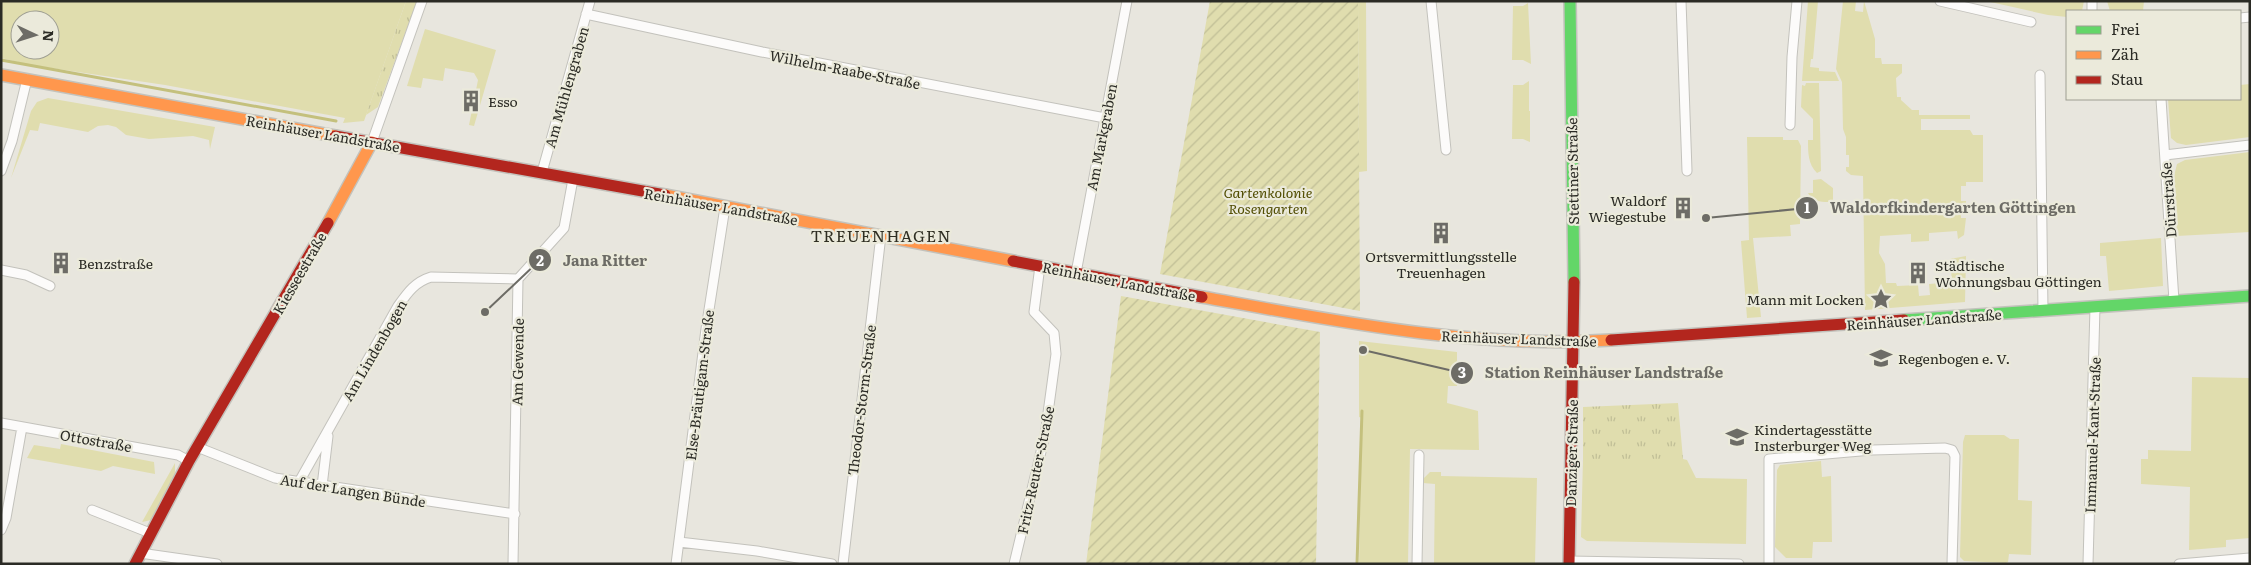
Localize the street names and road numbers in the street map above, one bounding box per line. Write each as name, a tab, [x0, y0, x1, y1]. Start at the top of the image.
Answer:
street label: Am Mühlengraben	[539, 24, 593, 150]
street label: Wilhelm-Raabe-Straße	[768, 45, 922, 93]
street label: Am Markgraben	[1081, 82, 1121, 192]
street label: Reinhäuser Landstraße	[245, 110, 401, 156]
street label: Stettiner Straße	[1561, 117, 1583, 225]
street label: Dürrstraße	[2155, 162, 2181, 238]
street label: Reinhäuser Landstraße	[643, 183, 799, 229]
street label: Kiesseestraße	[267, 228, 331, 318]
street label: Reinhäuser Landstraße	[1041, 256, 1197, 306]
street label: Am Lindenbogen	[337, 296, 411, 404]
street label: Reinhäuser Landstraße	[1846, 304, 2002, 334]
street label: Else-Bräutigam-Straße	[680, 309, 718, 461]
street label: Am Gewende	[506, 318, 528, 406]
street label: Theodor-Storm-Straße	[842, 324, 880, 476]
street label: Reinhäuser Landstraße	[1441, 325, 1597, 351]
street label: Immanuel-Kant-Straße	[2079, 357, 2105, 513]
street label: Danziger Straße	[1560, 399, 1582, 507]
street label: Fritz-Reuter-Straße	[1012, 404, 1058, 536]
street label: Ottostraße	[59, 424, 133, 456]
street label: Auf der Langen Bünde	[279, 469, 427, 511]

